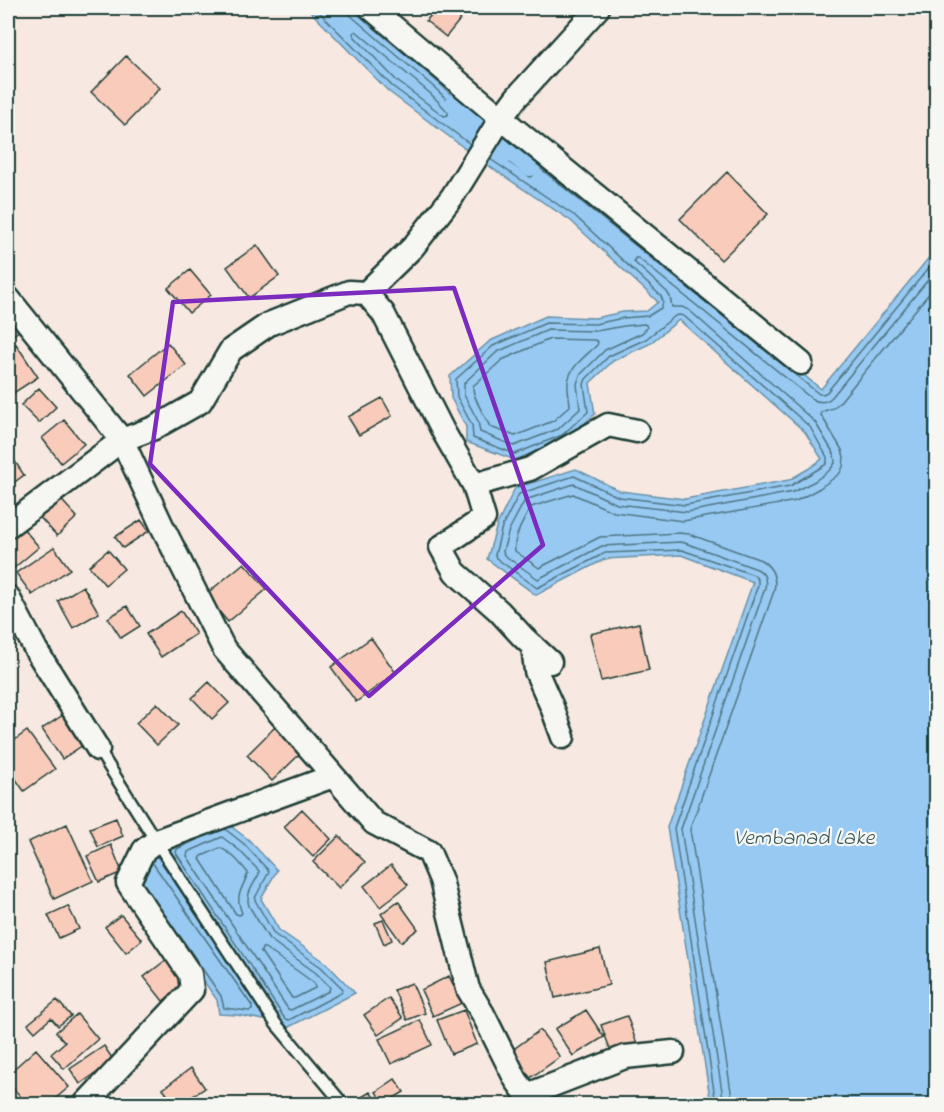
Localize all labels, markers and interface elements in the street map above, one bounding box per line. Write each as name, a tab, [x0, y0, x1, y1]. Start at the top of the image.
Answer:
water label: Vembanad Lake	[734, 823, 876, 855]

